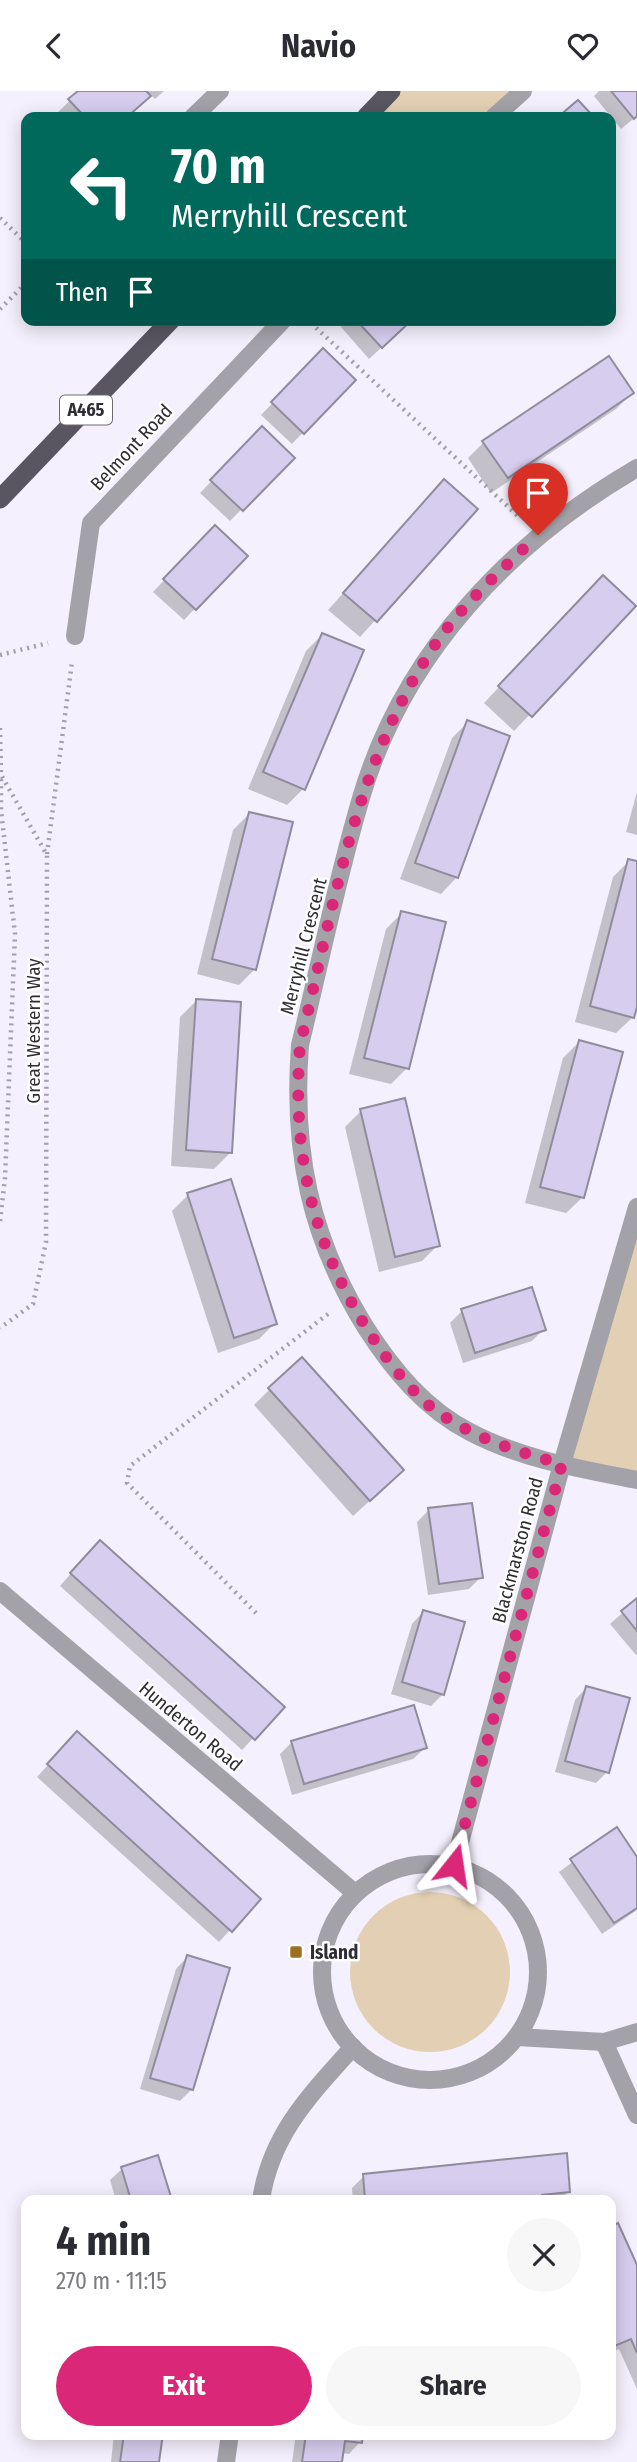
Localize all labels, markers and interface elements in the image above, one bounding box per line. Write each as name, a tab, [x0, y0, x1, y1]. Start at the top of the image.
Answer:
icon: back	[35, 27, 73, 65]
text: Navio	[281, 27, 356, 65]
icon: heart	[564, 27, 602, 65]
text: 70 m	[171, 137, 266, 196]
icon: left	[56, 140, 147, 231]
text: Merryhill Crescent	[171, 197, 407, 235]
icon: arrive	[122, 273, 160, 311]
text: Then	[56, 277, 108, 308]
road number: A465	[60, 395, 112, 425]
street label: Belmont Road	[86, 399, 177, 495]
pin	[508, 463, 568, 535]
icon: arrive	[519, 474, 557, 512]
street label: Merryhill Crescent	[275, 875, 332, 1017]
street label: Great Western Way	[22, 958, 45, 1104]
street label: Blackmarston Road	[487, 1475, 548, 1625]
street label: Hunderton Road	[134, 1677, 247, 1776]
position arrow	[417, 1828, 491, 1902]
place label: Island	[310, 1941, 358, 1964]
marker: Island	[288, 1944, 304, 1960]
text: 4 min	[56, 2216, 151, 2266]
button: close	[507, 2218, 581, 2292]
text: 270 m · 11:15	[56, 2267, 167, 2295]
button: Exit	[56, 2346, 312, 2426]
button: Share	[326, 2346, 581, 2426]

